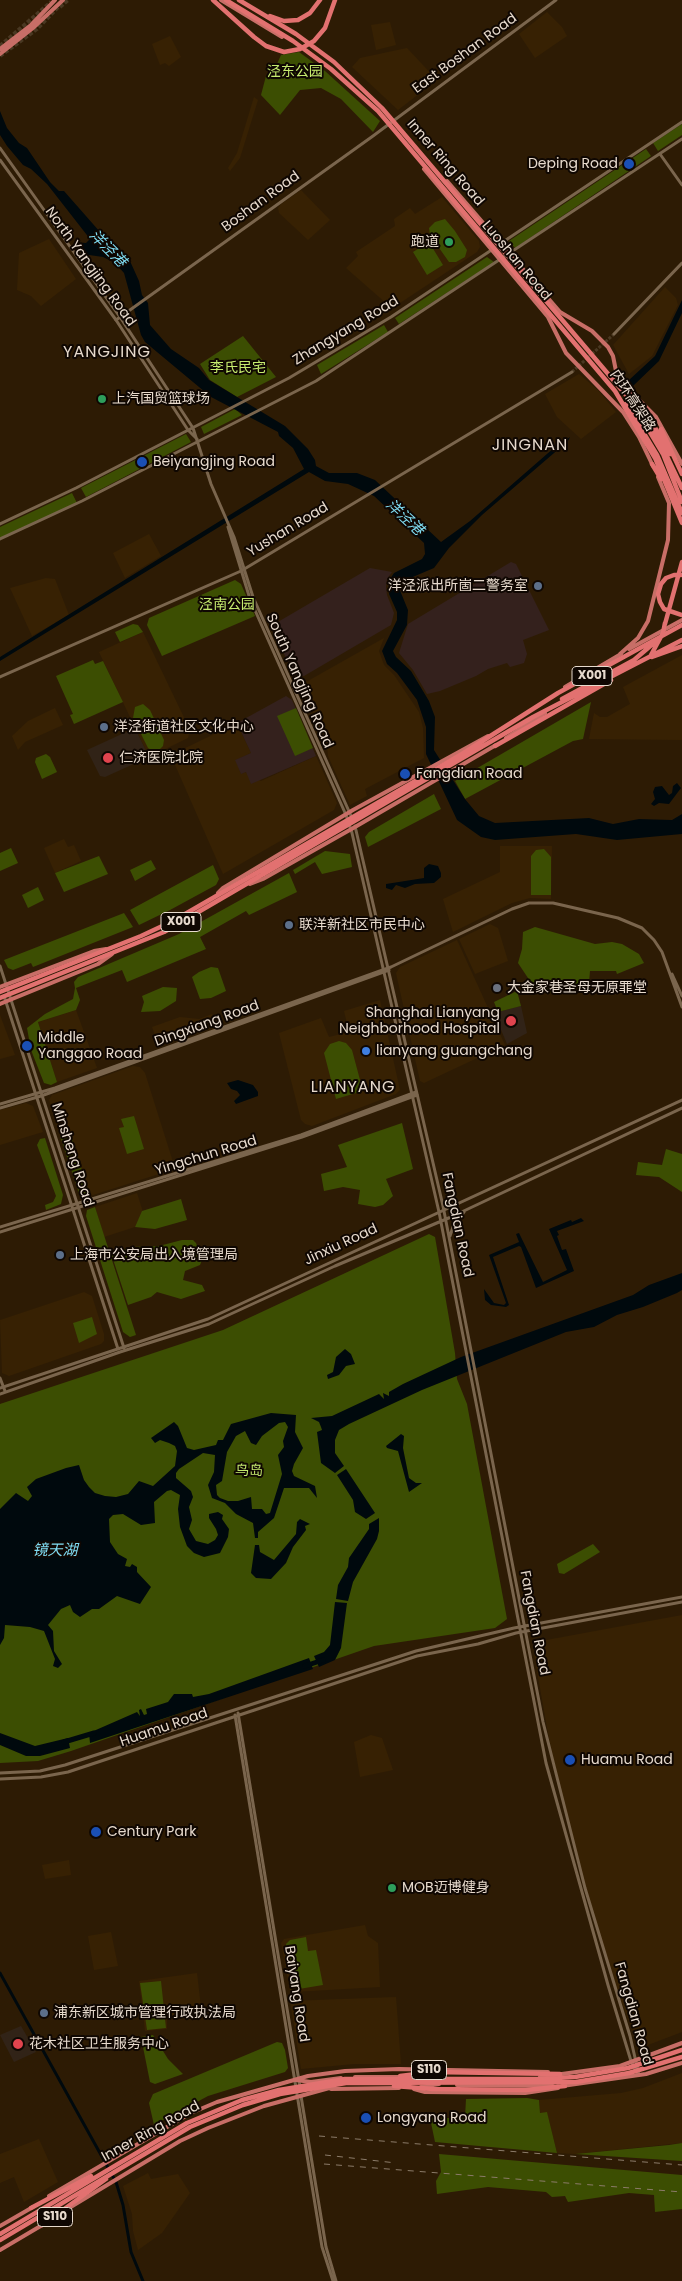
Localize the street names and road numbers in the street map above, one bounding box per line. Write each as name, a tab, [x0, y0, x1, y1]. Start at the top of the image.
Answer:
street label: East Boshan Road	[409, 10, 521, 98]
street label: Inner Ring Road	[403, 116, 487, 210]
street label: Boshan Road	[219, 168, 303, 236]
street label: North Yangjing Road	[41, 204, 139, 330]
street label: Luoshan Road	[478, 218, 554, 304]
street label: Zhangyang Road	[290, 293, 402, 369]
street label: 内环高架路	[606, 367, 658, 435]
street label: Yushan Road	[244, 499, 332, 561]
street label: South Yangjing Road	[262, 611, 336, 751]
road number: X001	[572, 666, 612, 686]
road number: X001	[161, 912, 201, 932]
street label: Dingxiang Road	[152, 997, 262, 1051]
street label: Minsheng Road	[47, 1101, 97, 1209]
street label: Yingchun Road	[153, 1133, 259, 1179]
street label: Fangdian Road	[438, 1171, 476, 1279]
street label: Jinxiu Road	[302, 1221, 380, 1269]
street label: Fangdian Road	[516, 1569, 552, 1677]
street label: Huamu Road	[118, 1705, 210, 1751]
street label: Baiyang Road	[280, 1945, 312, 2043]
street label: Fangdian Road	[610, 1961, 656, 2067]
road number: S110	[412, 2060, 446, 2080]
street label: Inner Ring Road	[99, 2098, 203, 2166]
road number: S110	[38, 2208, 72, 2226]

